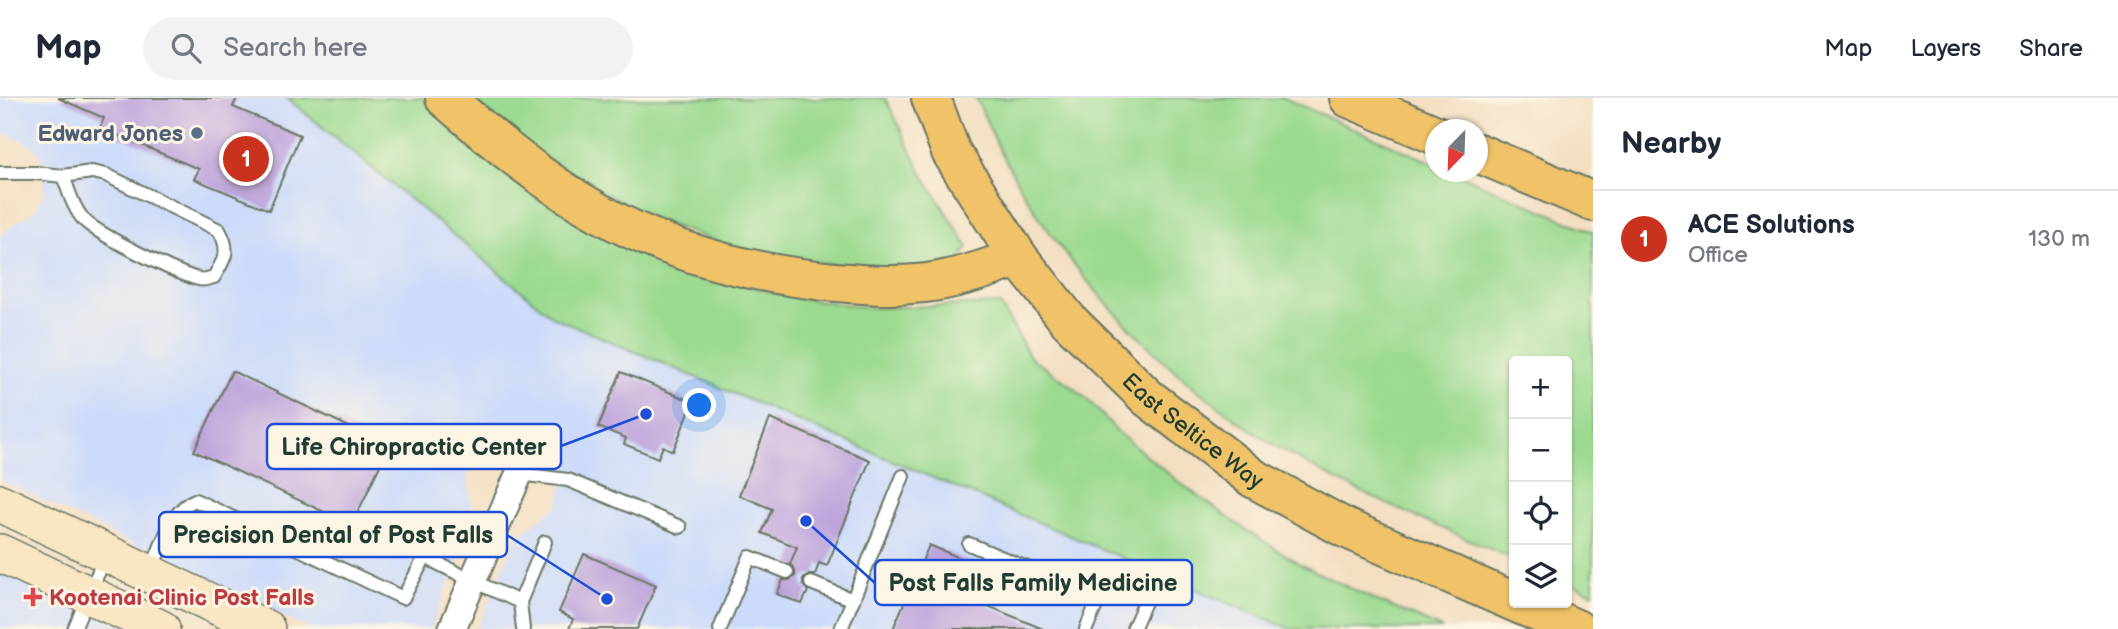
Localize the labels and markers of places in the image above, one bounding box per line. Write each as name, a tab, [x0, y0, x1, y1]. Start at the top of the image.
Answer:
place label: Edward Jones	[38, 120, 183, 148]
marker: Edward Jones	[189, 125, 205, 141]
pin: 1	[223, 133, 269, 185]
callout: Life Chiropractic Center	[267, 424, 561, 469]
callout: Precision Dental of Post Falls	[159, 512, 507, 557]
callout: Post Falls Family Medicine	[875, 560, 1192, 605]
place label: Kootenai Clinic Post Falls	[49, 584, 314, 612]
marker: Kootenai Clinic Post Falls	[23, 587, 43, 607]

